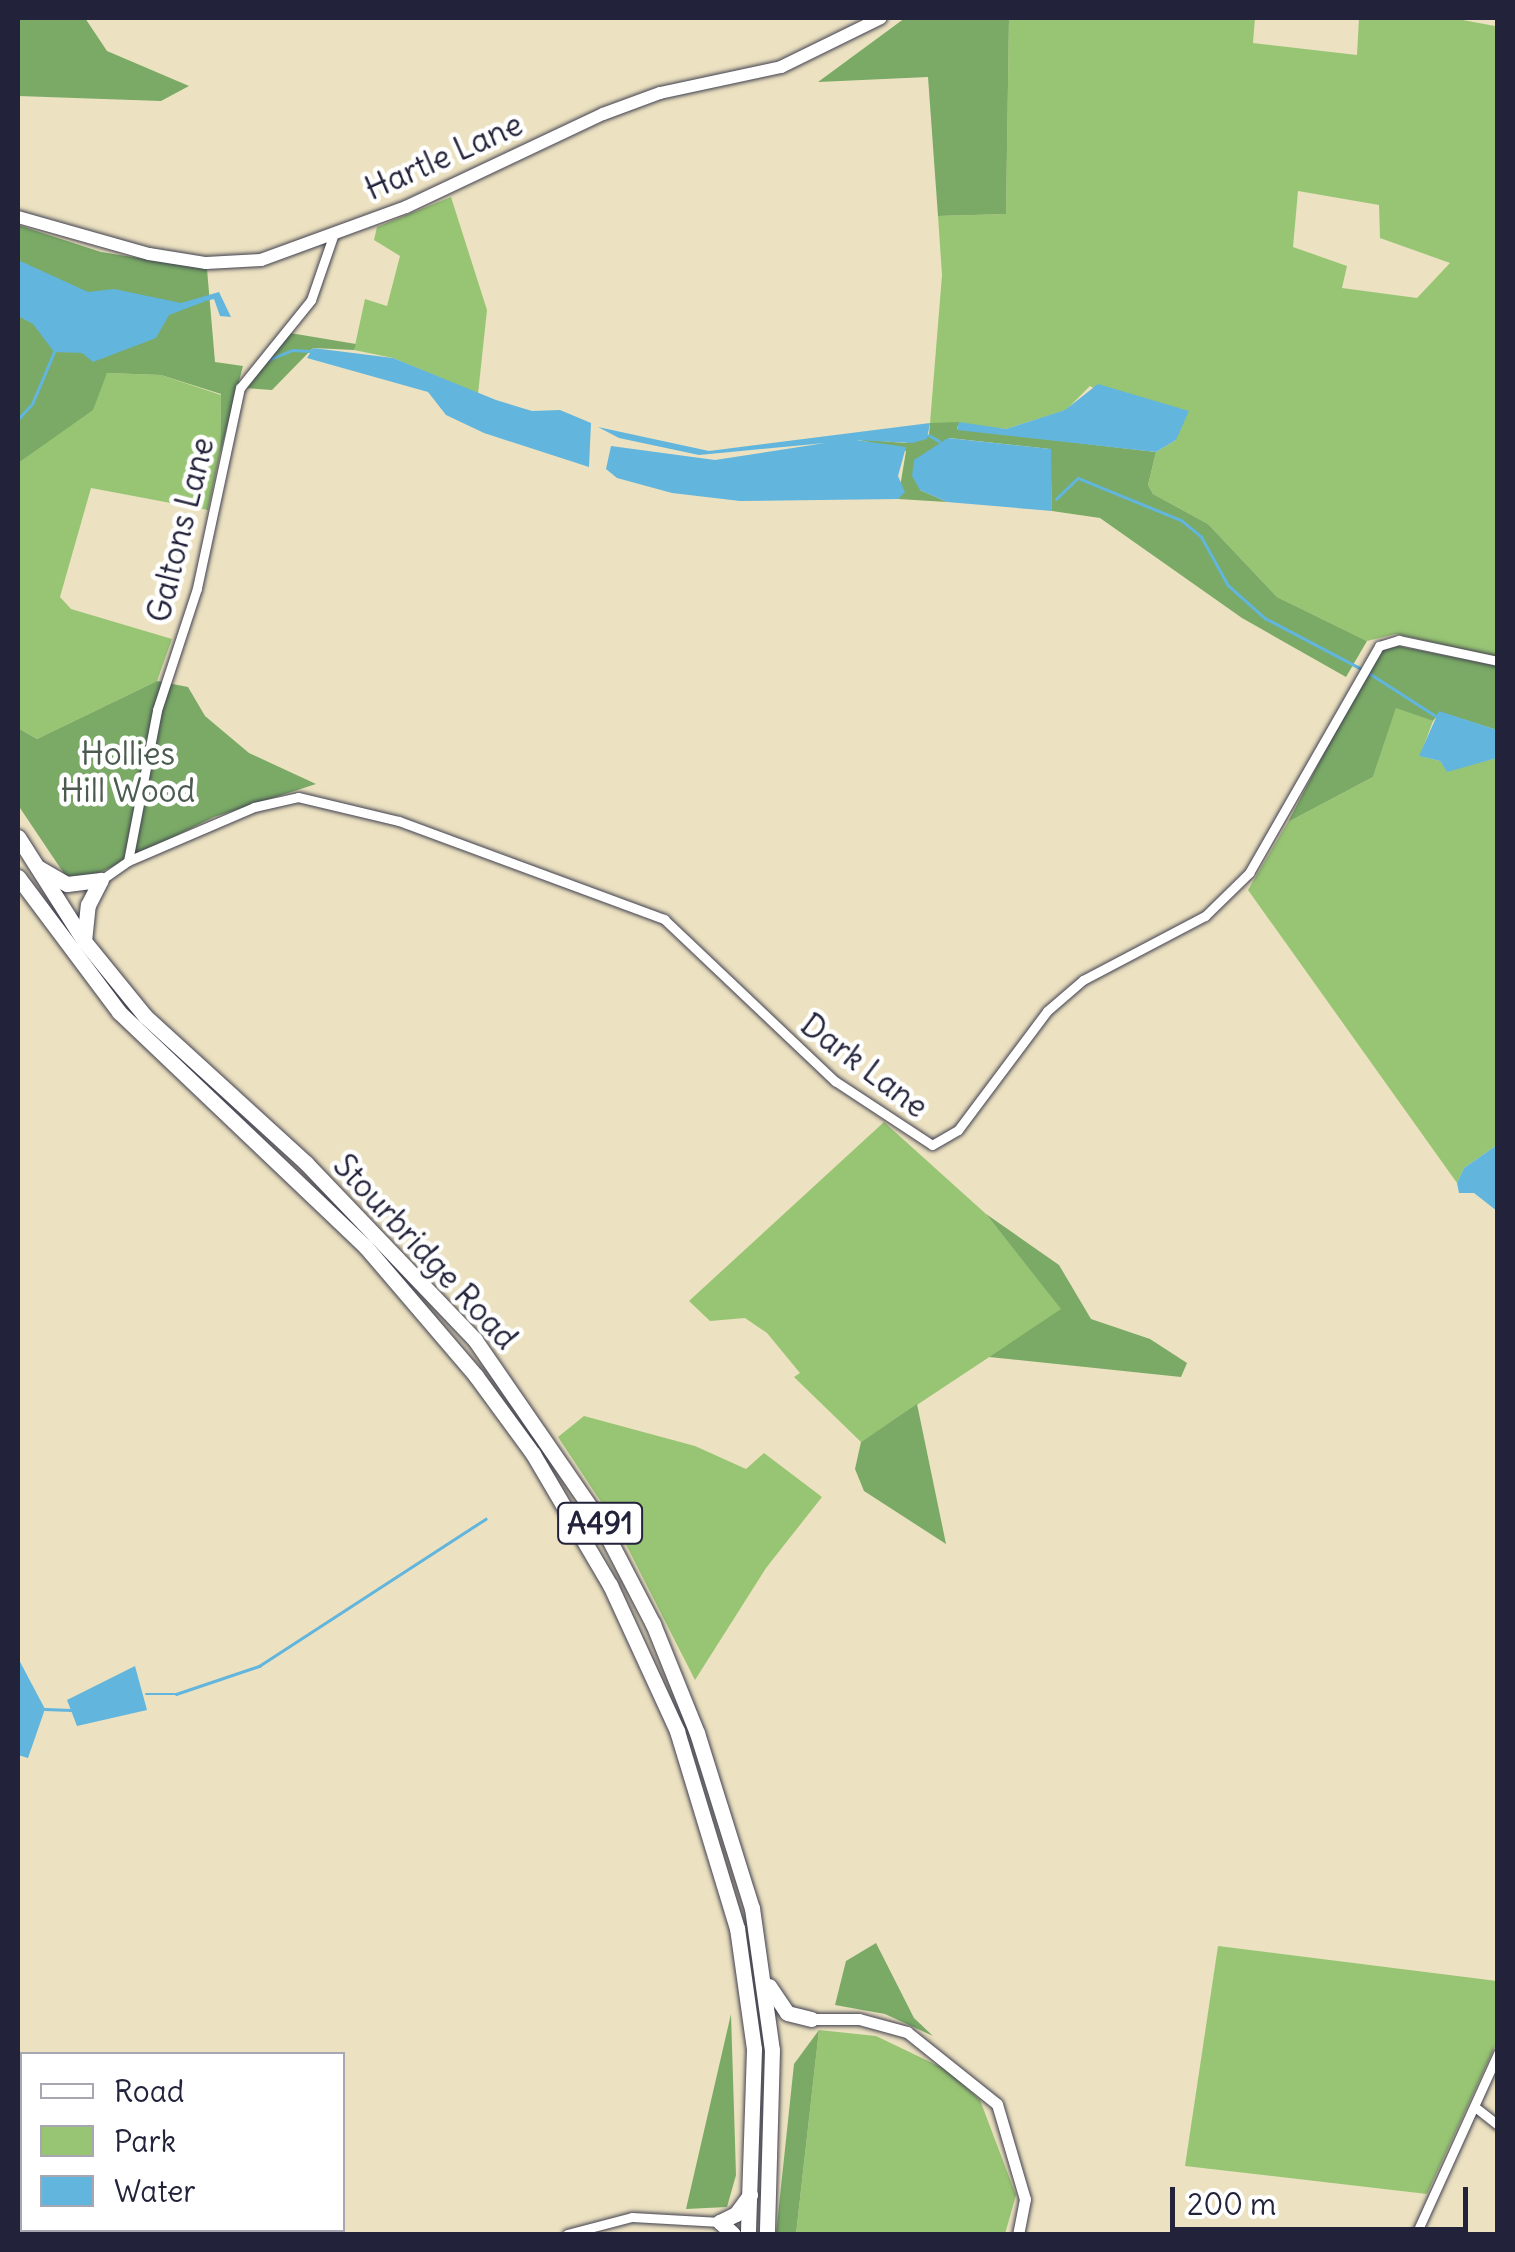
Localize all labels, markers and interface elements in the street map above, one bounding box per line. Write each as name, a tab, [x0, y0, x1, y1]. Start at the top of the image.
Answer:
street label: Hartle Lane	[359, 105, 529, 209]
street label: Galtons Lane	[139, 434, 223, 626]
park label: Hollies Hill Wood	[61, 736, 195, 811]
street label: Dark Lane	[793, 1006, 935, 1126]
street label: Stourbridge Road	[325, 1147, 525, 1357]
road number: A491	[555, 1498, 645, 1548]
legend	[20, 2052, 345, 2232]
text: Road	[114, 2072, 184, 2110]
text: Park	[114, 2122, 176, 2160]
scale bar	[1175, 2167, 1472, 2229]
text: Water	[114, 2172, 196, 2210]
text: 200 m	[1187, 2185, 1276, 2223]

